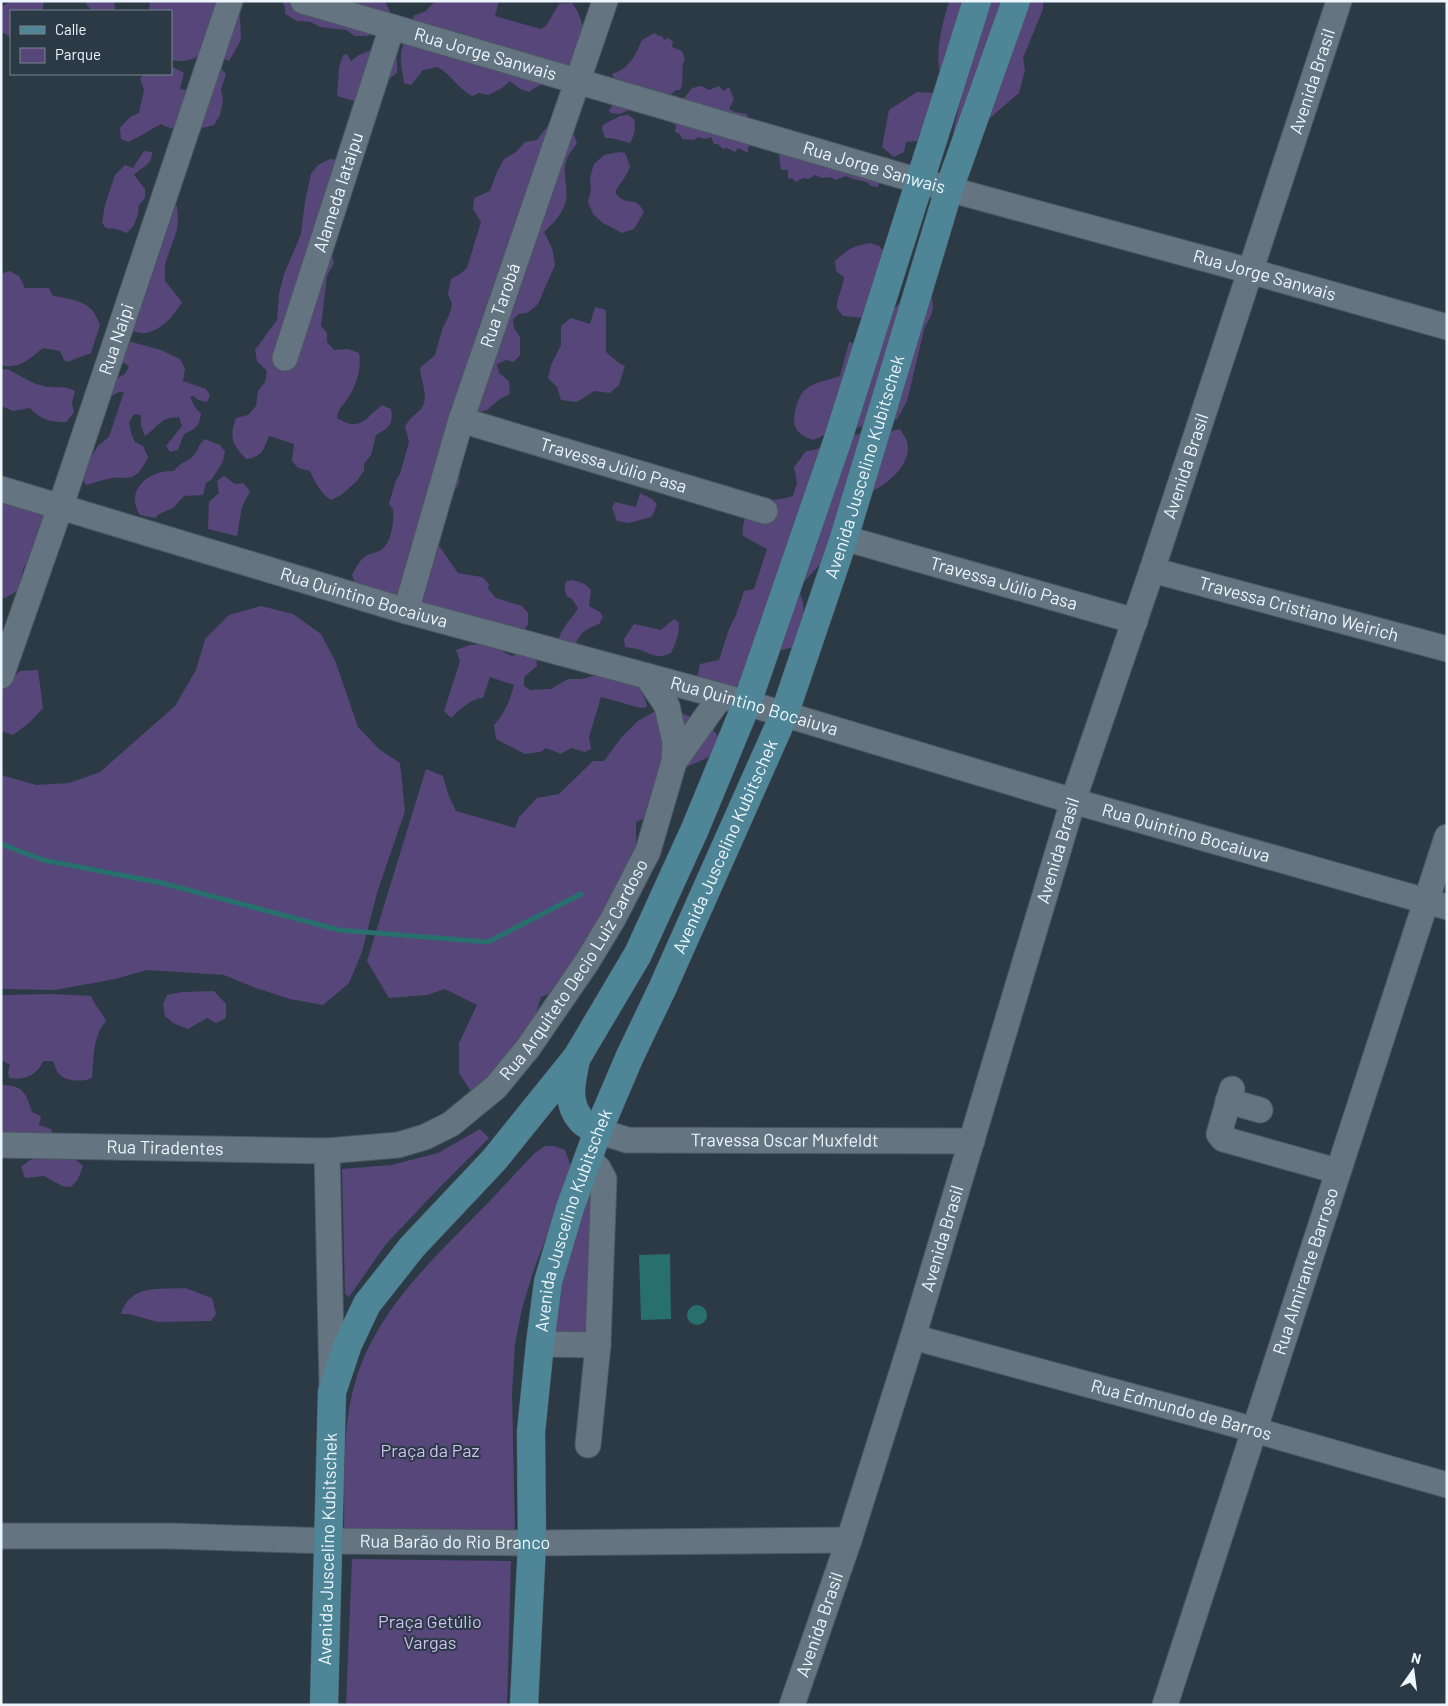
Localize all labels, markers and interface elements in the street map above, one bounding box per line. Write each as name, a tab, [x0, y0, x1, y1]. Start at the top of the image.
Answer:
legend	[10, 10, 172, 75]
text: Calle	[55, 20, 87, 38]
street label: Rua Jorge Sanwais	[412, 22, 559, 85]
street label: Avenida Brasil	[1284, 26, 1339, 137]
text: Parque	[55, 45, 101, 63]
street label: Alameda Iataipu	[308, 129, 367, 255]
street label: Rua Jorge Sanwais	[801, 136, 948, 198]
street label: Rua Jorge Sanwais	[1191, 244, 1339, 305]
street label: Rua Tarobá	[475, 260, 524, 350]
street label: Rua Naipi	[93, 300, 138, 378]
street label: Avenida Juscelino Kubitschek	[819, 352, 908, 581]
street label: Avenida Brasil	[1158, 411, 1213, 522]
street label: Travessa Júlio Pasa	[537, 432, 690, 497]
street label: Travessa Júlio Pasa	[928, 551, 1080, 614]
street label: Rua Quintino Bocaiuva	[278, 562, 450, 632]
street label: Travessa Cristiano Weirich	[1197, 571, 1401, 646]
street label: Rua Quintino Bocaiuva	[668, 671, 841, 740]
street label: Avenida Juscelino Kubitschek	[667, 736, 782, 957]
street label: Avenida Brasil	[1031, 794, 1083, 906]
street label: Rua Quintino Bocaiuva	[1100, 798, 1273, 866]
street label: Rua Arquiteto Decio Luiz Cardoso	[494, 855, 652, 1084]
street label: Avenida Juscelino Kubitschek	[530, 1105, 616, 1333]
street label: Travessa Oscar Muxfeldt	[691, 1128, 879, 1151]
street label: Rua Tiradentes	[106, 1135, 224, 1159]
street label: Avenida Brasil	[915, 1183, 968, 1294]
street label: Rua Almirante Barroso	[1267, 1185, 1342, 1357]
street label: Rua Edmundo de Barros	[1089, 1374, 1274, 1444]
street label: Avenida Juscelino Kubitschek	[313, 1433, 341, 1666]
park label: Praça da Paz	[381, 1439, 479, 1461]
street label: Rua Barão do Rio Branco	[359, 1529, 550, 1553]
street label: Avenida Brasil	[791, 1569, 847, 1680]
park label: Praça Getúlio Vargas	[378, 1610, 482, 1653]
north arrow	[1388, 1646, 1438, 1696]
text: N	[1410, 1649, 1423, 1667]

